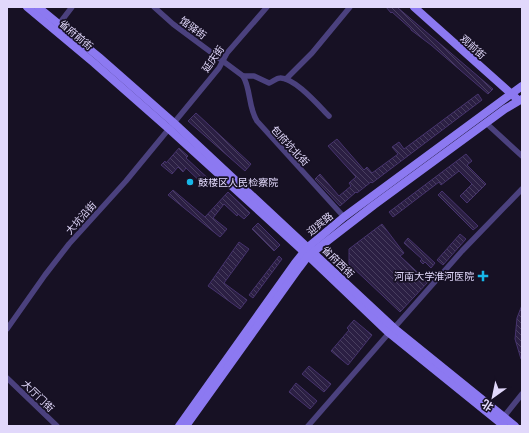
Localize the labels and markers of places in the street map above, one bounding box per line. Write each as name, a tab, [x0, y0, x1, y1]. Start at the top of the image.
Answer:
marker: 鼓楼区人民检察院	[185, 177, 195, 187]
place label: 鼓楼区人民检察院	[198, 177, 278, 188]
marker: 河南大学淮河医院	[477, 270, 489, 282]
place label: 河南大学淮河医院	[394, 271, 474, 282]

